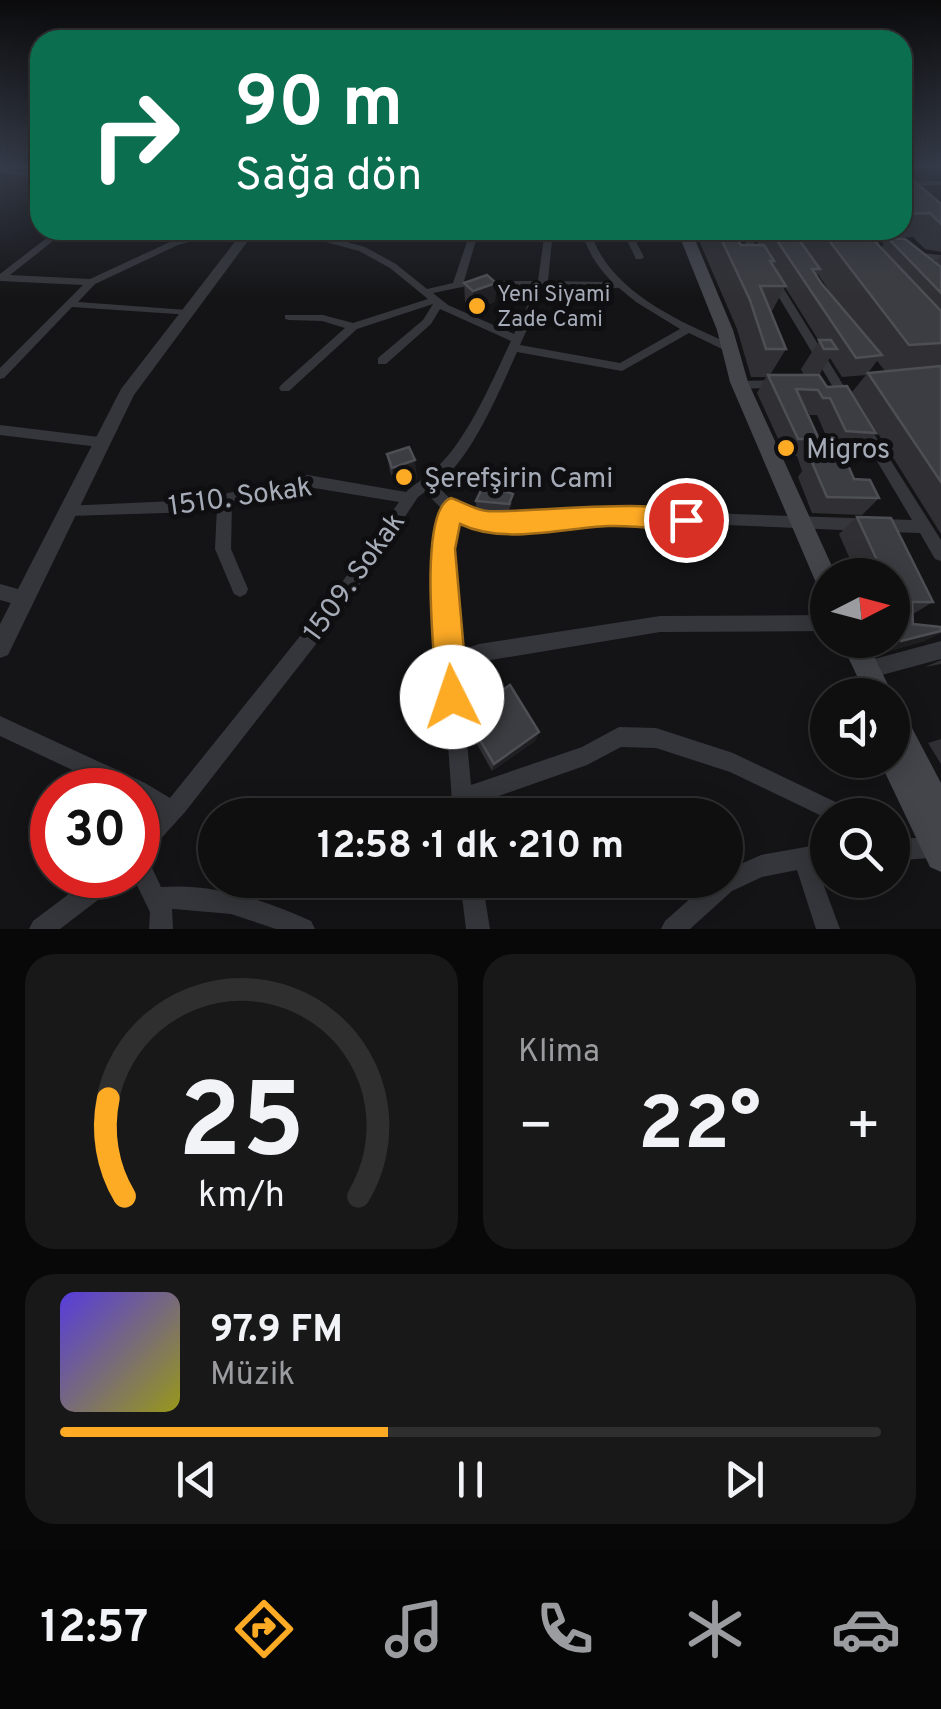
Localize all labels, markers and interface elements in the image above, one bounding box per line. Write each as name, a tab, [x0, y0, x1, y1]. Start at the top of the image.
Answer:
text: 90 m	[235, 62, 403, 151]
icon: right	[70, 70, 200, 200]
text: Sağa dön	[235, 149, 422, 206]
place label: Yeni Siyami Zade Cami	[497, 282, 610, 334]
marker: Yeni Siyami Zade Cami	[466, 295, 488, 317]
place label: Migros	[806, 433, 890, 469]
marker: Migros	[775, 437, 797, 459]
place label: Şerefşirin Cami	[424, 462, 613, 498]
marker: Şerefşirin Cami	[393, 466, 415, 488]
street label: 1510. Sokak	[166, 470, 315, 526]
pin	[644, 478, 729, 563]
icon: arrive	[659, 493, 714, 548]
street label: 1509. Sokak	[296, 506, 414, 649]
north arrow	[810, 558, 910, 658]
map controls	[810, 558, 910, 898]
position arrow	[400, 645, 504, 749]
button: sound	[810, 678, 910, 778]
speed limit sign: 30	[30, 768, 160, 898]
button: search	[810, 798, 910, 898]
text: 12:58 · 1 dk · 210 m	[317, 823, 624, 872]
text: Klima	[518, 1033, 600, 1073]
text: 25	[178, 1062, 305, 1194]
text: 22°	[638, 1081, 761, 1176]
text: −	[518, 1094, 553, 1164]
text: +	[846, 1094, 881, 1164]
text: km/h	[198, 1174, 285, 1220]
text: 97.9 FM	[210, 1307, 343, 1356]
text: Müzik	[210, 1356, 295, 1396]
icon: previous	[169, 1452, 224, 1507]
icon: pause	[443, 1452, 498, 1507]
icon: next	[717, 1452, 772, 1507]
icon: directions	[229, 1594, 299, 1664]
icon: music	[379, 1594, 449, 1664]
icon: phone	[530, 1594, 600, 1664]
icon: climate	[680, 1594, 750, 1664]
icon: car	[831, 1594, 901, 1664]
text: 12:57	[40, 1601, 148, 1658]

